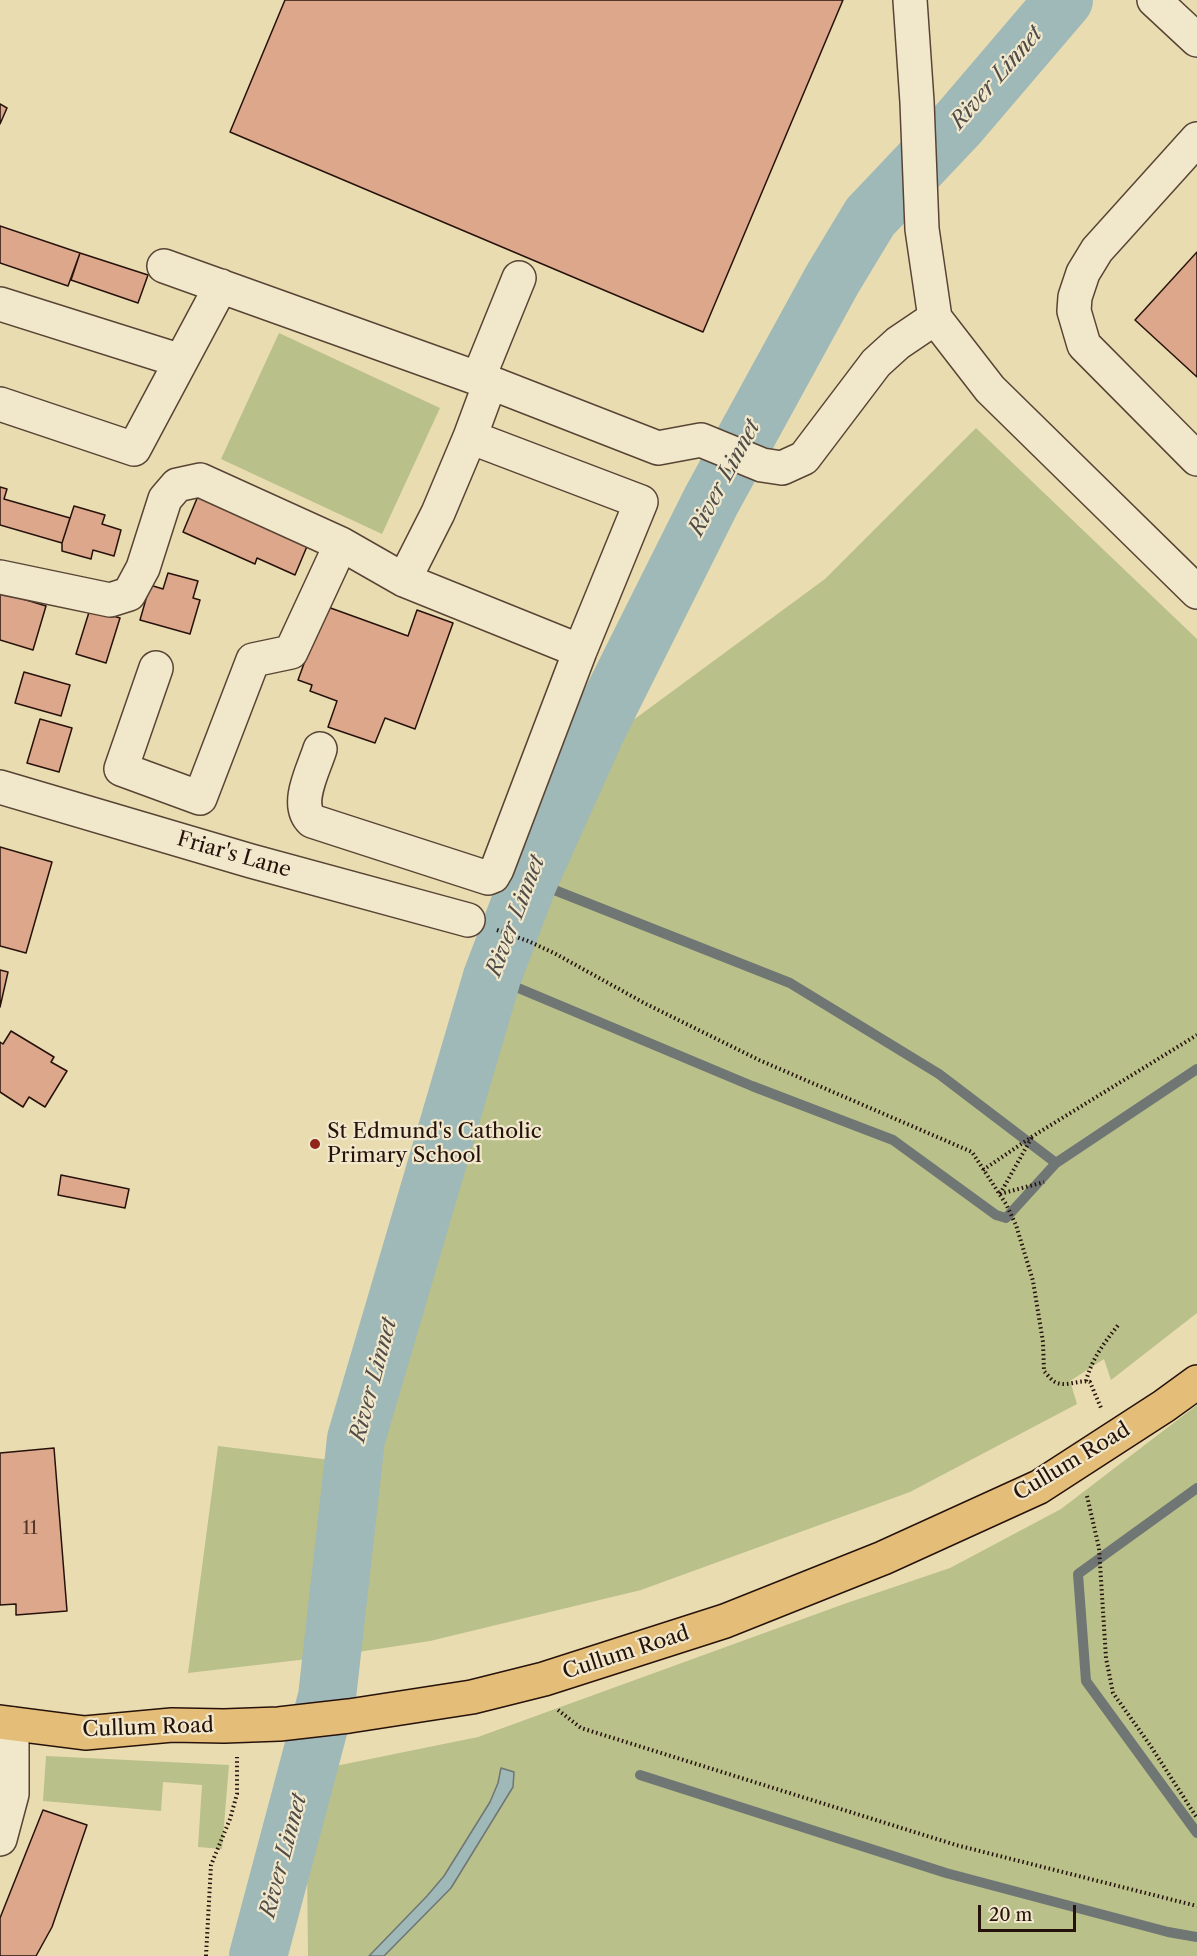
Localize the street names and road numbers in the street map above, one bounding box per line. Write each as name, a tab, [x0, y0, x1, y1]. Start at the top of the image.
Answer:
street label: Friar's Lane	[174, 827, 294, 883]
street label: Cullum Road	[1009, 1417, 1135, 1507]
street label: Cullum Road	[560, 1621, 692, 1685]
street label: Cullum Road	[82, 1713, 214, 1743]

